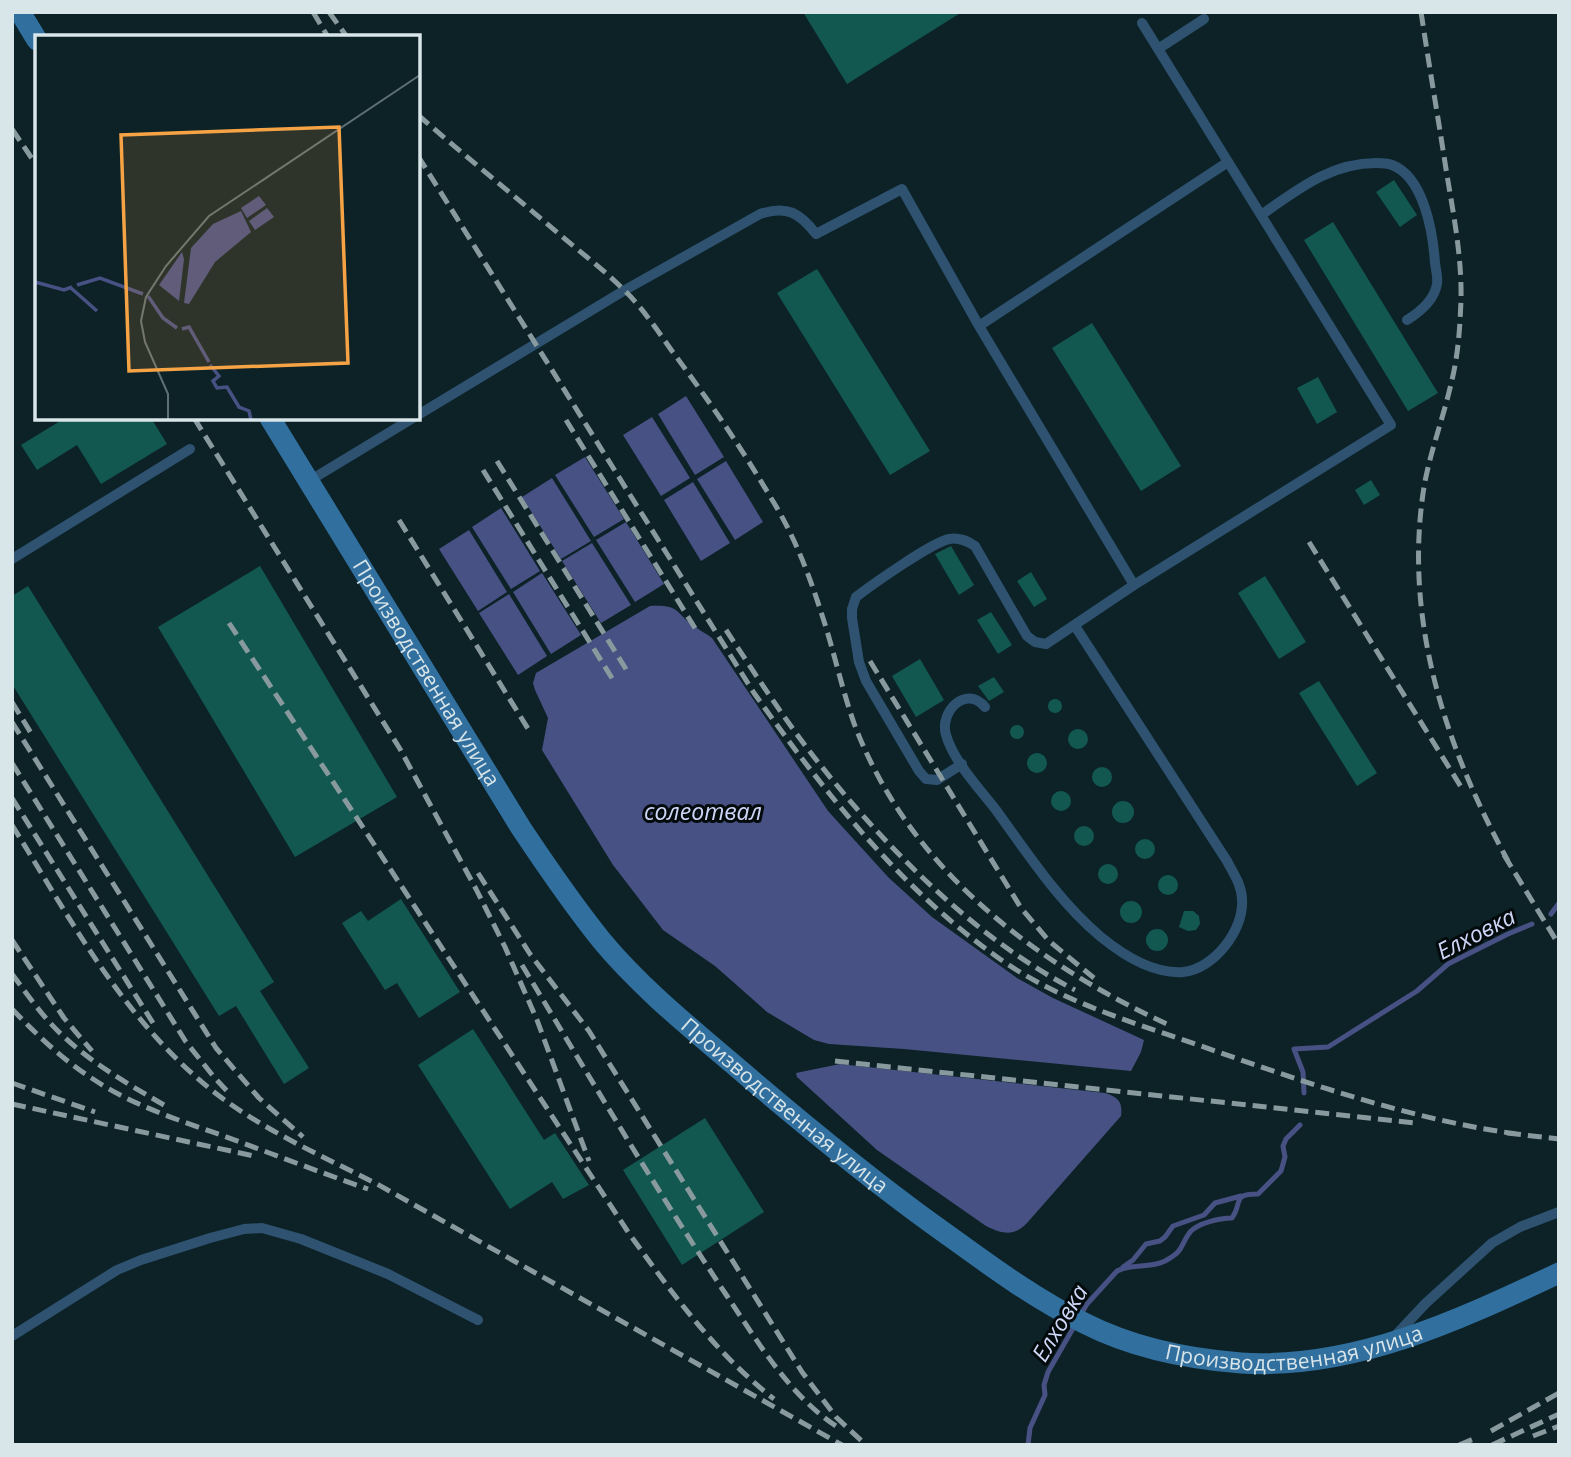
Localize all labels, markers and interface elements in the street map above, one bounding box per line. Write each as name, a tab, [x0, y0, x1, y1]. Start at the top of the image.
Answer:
inset map	[35, 35, 420, 420]
street label: Производственная улица	[347, 554, 507, 791]
water label: солеотвал	[644, 795, 762, 827]
water label: Елховка	[1431, 900, 1521, 967]
street label: Производственная улица	[676, 1011, 894, 1199]
water label: Елховка	[1024, 1278, 1095, 1367]
street label: Производственная улица	[1163, 1318, 1426, 1377]

